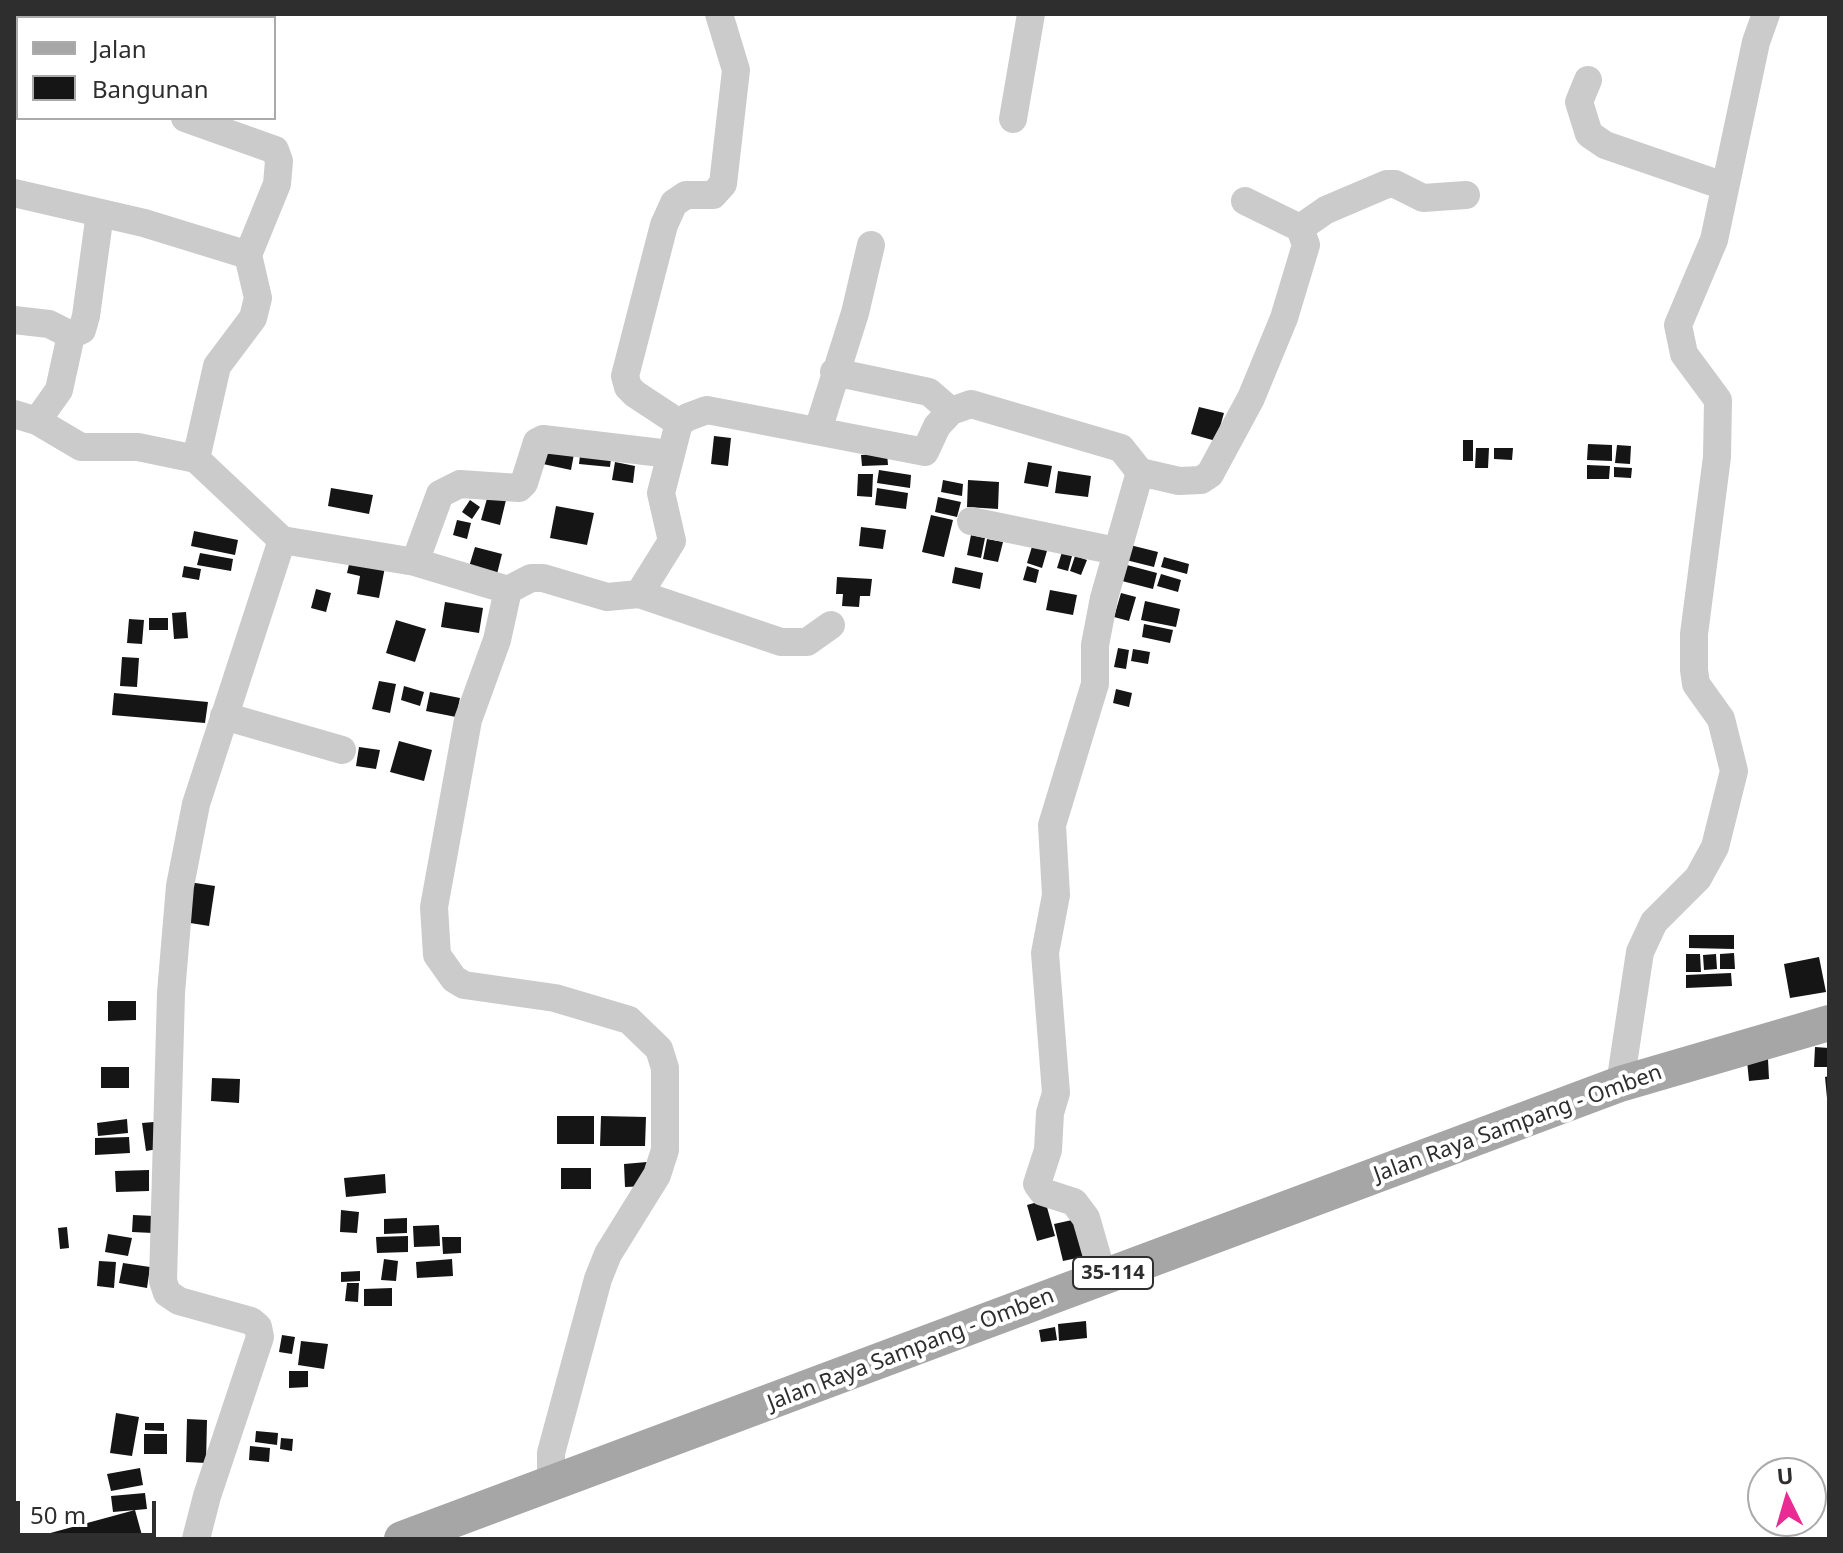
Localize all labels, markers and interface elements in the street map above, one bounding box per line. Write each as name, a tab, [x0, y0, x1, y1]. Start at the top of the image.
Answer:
legend	[16, 16, 276, 120]
text: Jalan	[92, 32, 147, 65]
text: Bangunan	[92, 72, 209, 105]
street label: Jalan Raya Sampang - Omben	[1370, 1059, 1666, 1189]
road number: 35-114	[1073, 1257, 1153, 1289]
street label: Jalan Raya Sampang - Omben	[764, 1283, 1058, 1417]
north arrow	[1747, 1457, 1827, 1537]
text: U	[1775, 1459, 1795, 1491]
scale bar	[20, 1485, 160, 1535]
text: 50 m	[30, 1498, 86, 1531]

